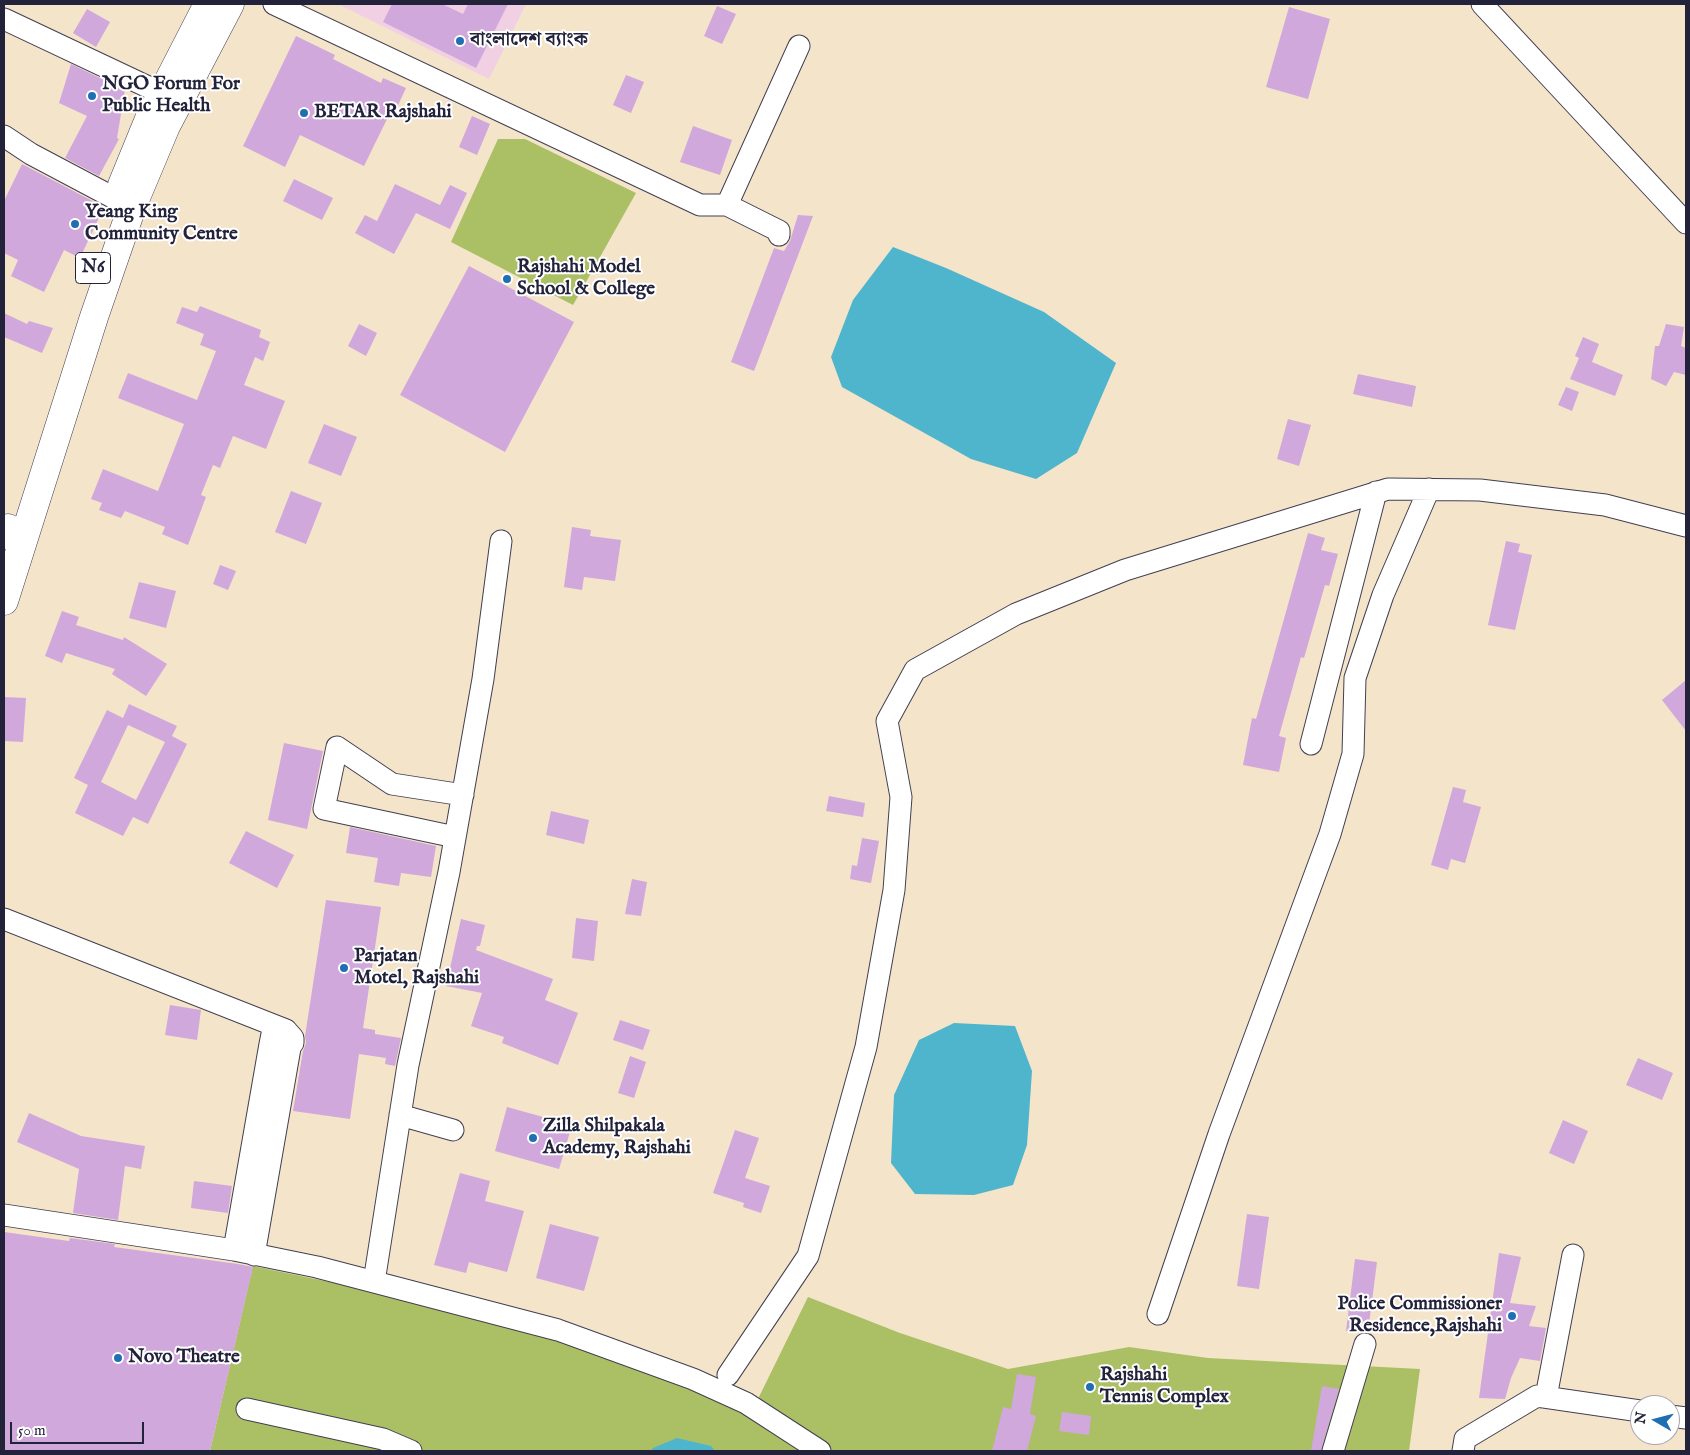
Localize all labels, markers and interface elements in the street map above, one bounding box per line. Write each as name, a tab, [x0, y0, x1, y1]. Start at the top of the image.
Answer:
place label: বাংলাদেশ ব্যাংক	[470, 30, 588, 52]
marker: বাংলাদেশ ব্যাংক	[454, 35, 466, 47]
place label: NGO Forum For Public Health	[102, 74, 240, 118]
marker: NGO Forum For Public Health	[86, 90, 98, 102]
place label: BETAR Rajshahi	[314, 102, 452, 124]
marker: BETAR Rajshahi	[298, 107, 310, 119]
place label: Yeang King Community Centre	[85, 202, 238, 246]
marker: Yeang King Community Centre	[69, 218, 81, 230]
road number: N6	[76, 252, 110, 284]
place label: Rajshahi Model School & College	[517, 257, 655, 301]
marker: Rajshahi Model School & College	[501, 273, 513, 285]
place label: Parjatan Motel, Rajshahi	[354, 946, 479, 990]
marker: Parjatan Motel, Rajshahi	[338, 962, 350, 974]
place label: Zilla Shilpakala Academy, Rajshahi	[543, 1116, 691, 1160]
marker: Zilla Shilpakala Academy, Rajshahi	[527, 1132, 539, 1144]
place label: Police Commissioner Residence,Rajshahi	[1337, 1294, 1502, 1338]
marker: Police Commissioner Residence,Rajshahi	[1506, 1310, 1518, 1322]
place label: Novo Theatre	[128, 1347, 240, 1369]
marker: Novo Theatre	[112, 1352, 124, 1364]
place label: Rajshahi Tennis Complex	[1100, 1365, 1229, 1409]
marker: Rajshahi Tennis Complex	[1084, 1381, 1096, 1393]
north arrow	[1630, 1395, 1680, 1445]
text: N	[1631, 1411, 1651, 1425]
scale bar	[12, 1412, 146, 1444]
text: 50 m	[18, 1421, 46, 1440]

